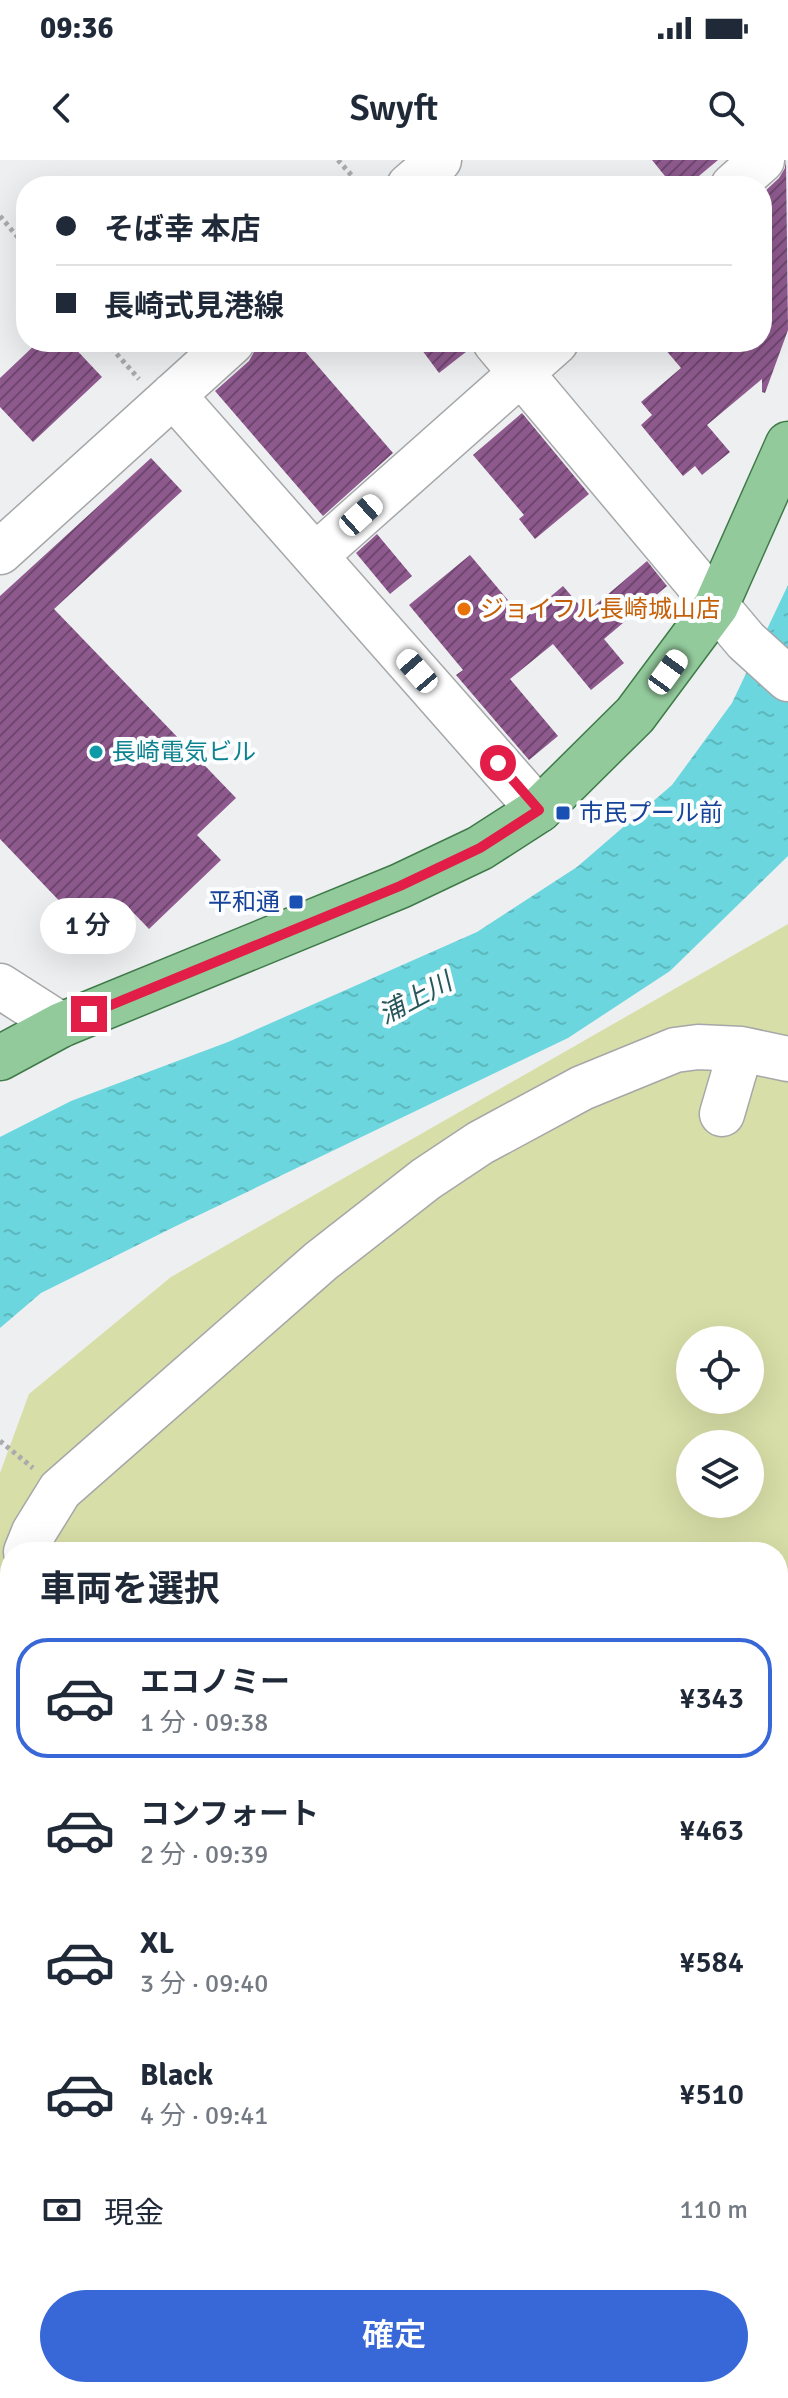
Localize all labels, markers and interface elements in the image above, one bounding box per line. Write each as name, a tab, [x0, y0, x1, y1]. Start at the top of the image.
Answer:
text: 09:36	[40, 10, 114, 47]
icon: back	[40, 86, 84, 130]
text: Swyft	[350, 86, 438, 131]
icon: search	[704, 86, 748, 130]
text: そば幸 本店	[104, 211, 261, 248]
text: 長崎式見港線	[104, 288, 284, 325]
car	[335, 490, 387, 540]
place label: ジョイフル長崎城山店	[480, 594, 720, 624]
marker: ジョイフル長崎城山店	[455, 600, 473, 618]
car	[392, 645, 442, 697]
car	[644, 646, 692, 698]
place label: 長崎電気ビル	[112, 737, 256, 767]
marker: 長崎電気ビル	[87, 743, 105, 761]
route start	[480, 745, 516, 781]
place label: 市民プール前	[579, 798, 723, 828]
marker: 市民プール前	[554, 804, 572, 822]
place label: 平和通	[208, 887, 280, 917]
marker: 平和通	[287, 893, 305, 911]
callout: 1 分	[41, 898, 137, 954]
text: 1 分	[65, 910, 111, 942]
water label: 浦上川	[374, 965, 460, 1031]
route end	[71, 996, 107, 1032]
map controls	[676, 1326, 764, 1518]
button: locate	[676, 1326, 764, 1414]
button: layers	[676, 1430, 764, 1518]
text: 車両を選択	[40, 1567, 220, 1612]
icon: car	[44, 1662, 116, 1734]
text: エコノミー	[140, 1664, 290, 1701]
text: ¥343	[679, 1680, 744, 1717]
text: 1 分 · 09:38	[140, 1707, 268, 1739]
icon: car	[44, 1794, 116, 1866]
text: コンフォート	[140, 1796, 319, 1833]
text: ¥463	[679, 1812, 744, 1849]
text: 2 分 · 09:39	[140, 1839, 268, 1871]
text: XL	[140, 1925, 174, 1962]
icon: car	[44, 1926, 116, 1998]
text: ¥584	[679, 1944, 744, 1981]
text: 3 分 · 09:40	[140, 1968, 268, 2000]
text: Black	[140, 2057, 213, 2094]
icon: car	[44, 2058, 116, 2130]
text: ¥510	[679, 2076, 744, 2113]
text: 4 分 · 09:41	[140, 2100, 268, 2132]
icon: cash	[40, 2188, 84, 2232]
text: 110 m	[679, 2194, 748, 2226]
text: 現金	[104, 2195, 164, 2232]
button: 確定	[40, 2290, 748, 2382]

